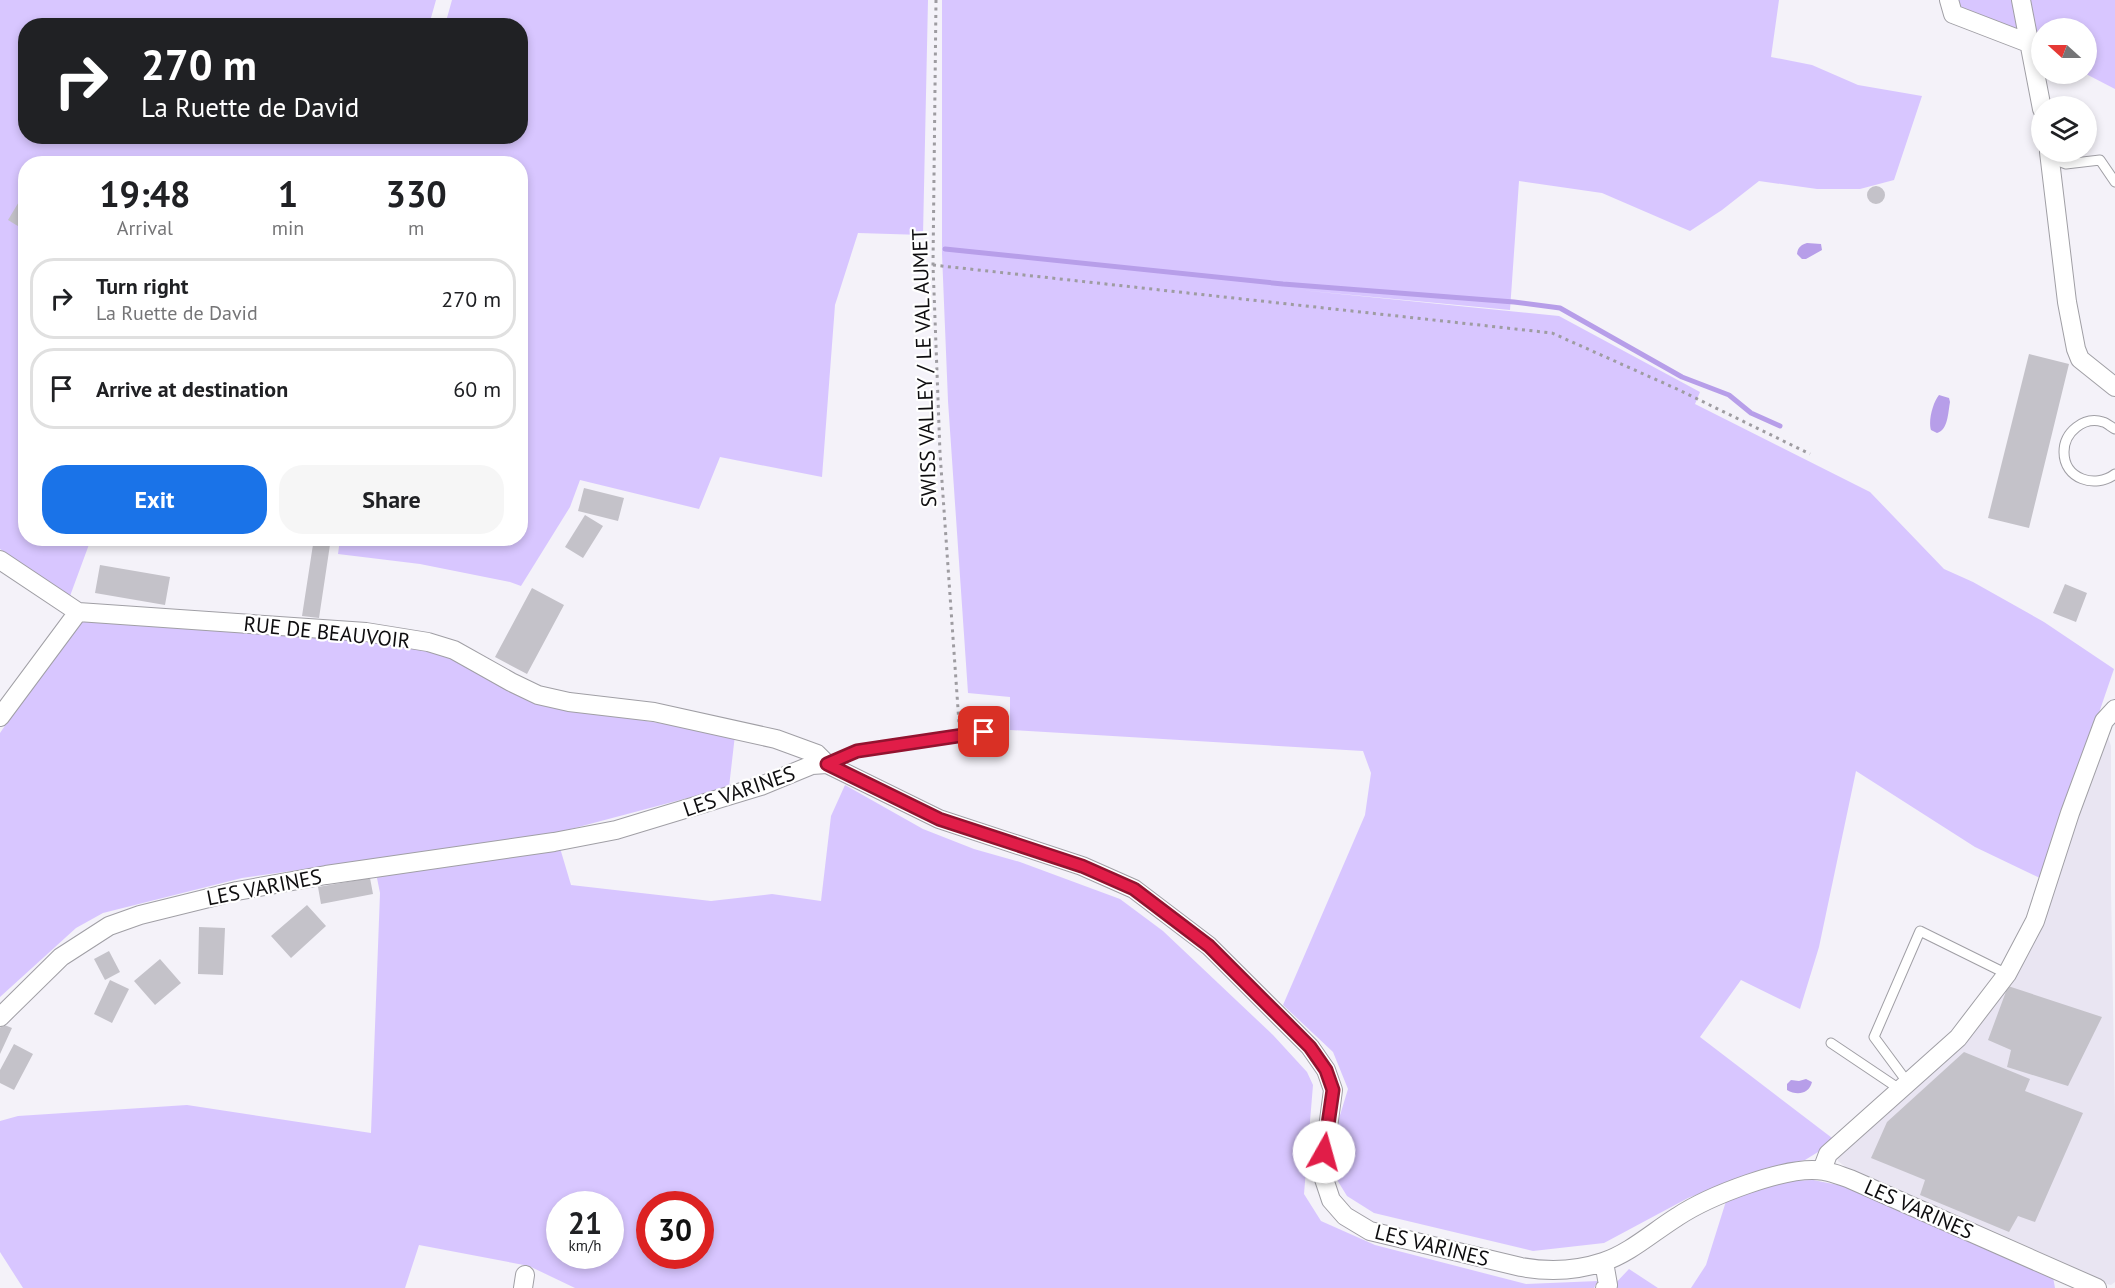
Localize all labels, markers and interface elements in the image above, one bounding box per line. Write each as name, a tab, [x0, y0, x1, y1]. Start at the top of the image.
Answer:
north arrow	[2031, 18, 2097, 84]
map controls	[2031, 18, 2097, 162]
text: 270 m	[141, 37, 257, 92]
icon: right	[42, 42, 120, 120]
text: La Ruette de David	[141, 90, 359, 124]
button: layers	[2031, 96, 2097, 162]
text: 19:48	[99, 170, 191, 217]
text: 1	[278, 170, 298, 217]
text: 330	[386, 170, 447, 217]
text: Arrival	[117, 215, 173, 241]
text: min	[272, 215, 304, 241]
text: m	[408, 215, 424, 241]
street label: SWISS VALLEY / LE VAL AUMET	[906, 228, 942, 508]
text: Turn right	[96, 272, 188, 300]
icon: right	[45, 282, 78, 315]
text: 270 m	[441, 285, 501, 313]
text: La Ruette de David	[96, 300, 258, 326]
icon: arrive	[45, 372, 78, 405]
text: Arrive at destination	[96, 375, 288, 403]
text: 60 m	[453, 375, 501, 403]
button: Exit	[42, 465, 267, 534]
button: Share	[279, 465, 504, 534]
street label: RUE DE BEAUVOIR	[242, 610, 412, 654]
pin	[958, 706, 1009, 757]
icon: arrive	[967, 715, 1000, 748]
street label: LES VARINES	[679, 759, 799, 823]
street label: LES VARINES	[204, 863, 324, 911]
position arrow	[1292, 1120, 1356, 1184]
street label: LES VARINES	[1860, 1173, 1978, 1245]
speed limit sign: 30	[636, 1191, 714, 1269]
text: 21	[568, 1203, 602, 1242]
street label: LES VARINES	[1372, 1218, 1492, 1272]
text: km/h	[569, 1236, 601, 1255]

